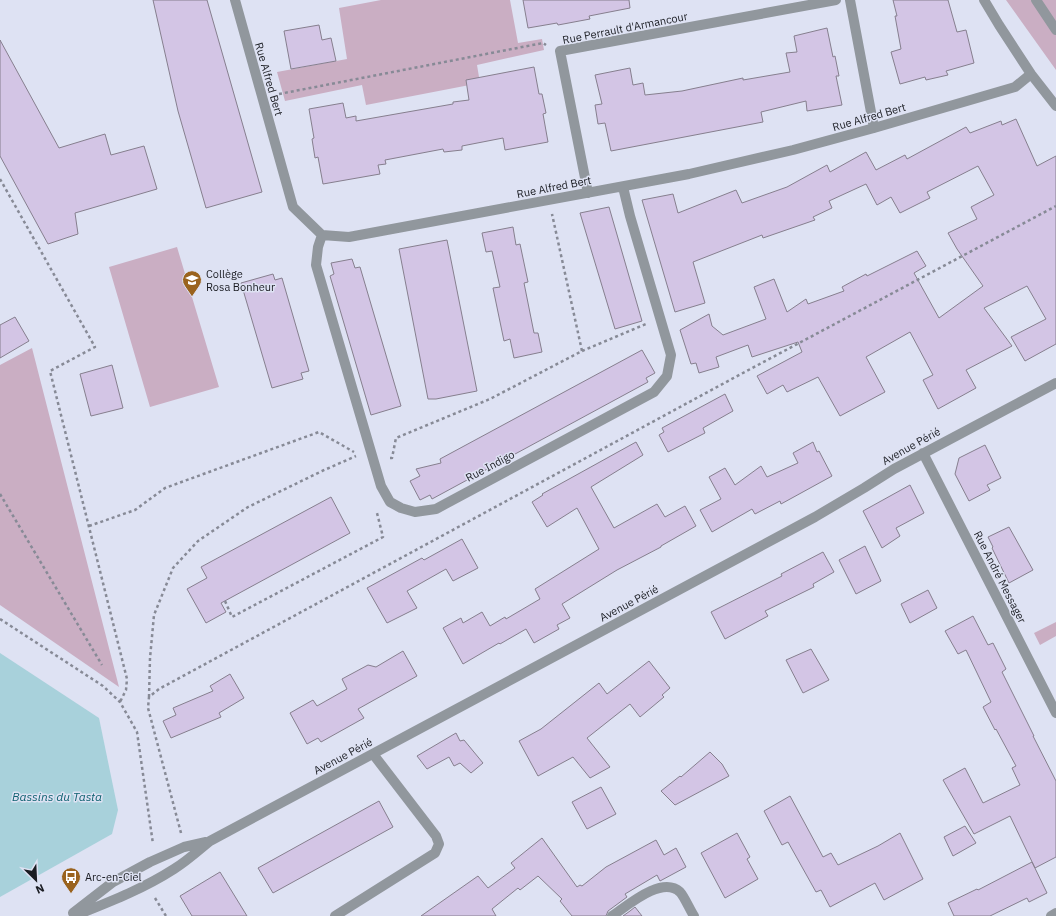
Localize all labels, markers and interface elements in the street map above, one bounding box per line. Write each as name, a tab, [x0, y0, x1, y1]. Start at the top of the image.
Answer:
street label: Rue Perrault d'Armancour	[561, 9, 689, 47]
street label: Rue Alfred Bert	[252, 41, 286, 117]
street label: Rue Alfred Bert	[831, 100, 907, 134]
street label: Rue Alfred Bert	[516, 173, 593, 201]
place label: Collège Rosa Bonheur	[206, 267, 275, 294]
school or university icon: Collège Rosa Bonheur	[181, 269, 203, 297]
street label: Avenue Périé	[879, 424, 943, 468]
street label: Rue Indigo	[463, 447, 517, 485]
street label: Rue André Messager	[971, 529, 1029, 625]
street label: Avenue Périé	[597, 582, 661, 624]
street label: Avenue Périé	[311, 735, 375, 777]
water label: Bassins du Tasta	[12, 789, 102, 804]
north arrow	[16, 860, 56, 900]
bus stop icon: Arc-en-Ciel	[60, 866, 82, 894]
place label: Arc-en-Ciel	[85, 870, 142, 884]
text: N	[34, 881, 47, 897]

